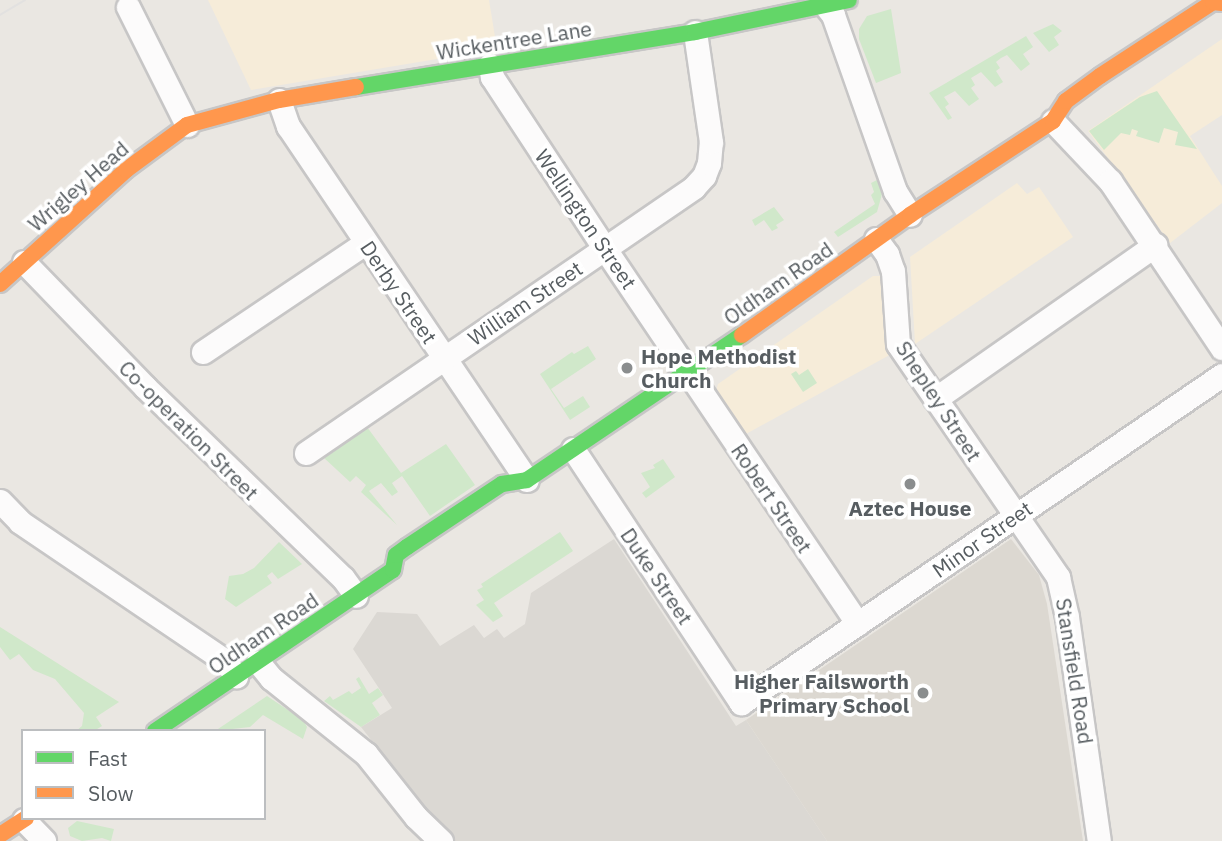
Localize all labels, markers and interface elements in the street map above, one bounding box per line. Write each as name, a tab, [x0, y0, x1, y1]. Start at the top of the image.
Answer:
street label: Wickentree Lane	[435, 15, 593, 65]
street label: Wrigley Head	[23, 136, 133, 236]
street label: Wellington Street	[530, 144, 642, 294]
street label: Derby Street	[355, 236, 443, 348]
street label: Oldham Road	[719, 236, 837, 330]
street label: William Street	[463, 255, 587, 351]
street label: Shepley Street	[891, 336, 987, 466]
place label: Hope Methodist Church	[641, 343, 796, 393]
street label: Co-operation Street	[114, 355, 264, 505]
marker: Hope Methodist Church	[619, 360, 635, 376]
street label: Robert Street	[726, 439, 818, 557]
marker: Aztec House	[902, 476, 918, 492]
place label: Aztec House	[849, 495, 971, 521]
street label: Minor Street	[927, 495, 1037, 583]
street label: Duke Street	[616, 523, 698, 629]
street label: Oldham Road	[203, 587, 323, 679]
street label: Stansfield Road	[1051, 596, 1099, 746]
place label: Higher Failsworth Primary School	[734, 668, 909, 718]
marker: Higher Failsworth Primary School	[915, 685, 931, 701]
legend	[21, 729, 266, 820]
text: Fast	[88, 744, 128, 772]
text: Slow	[88, 779, 134, 807]

